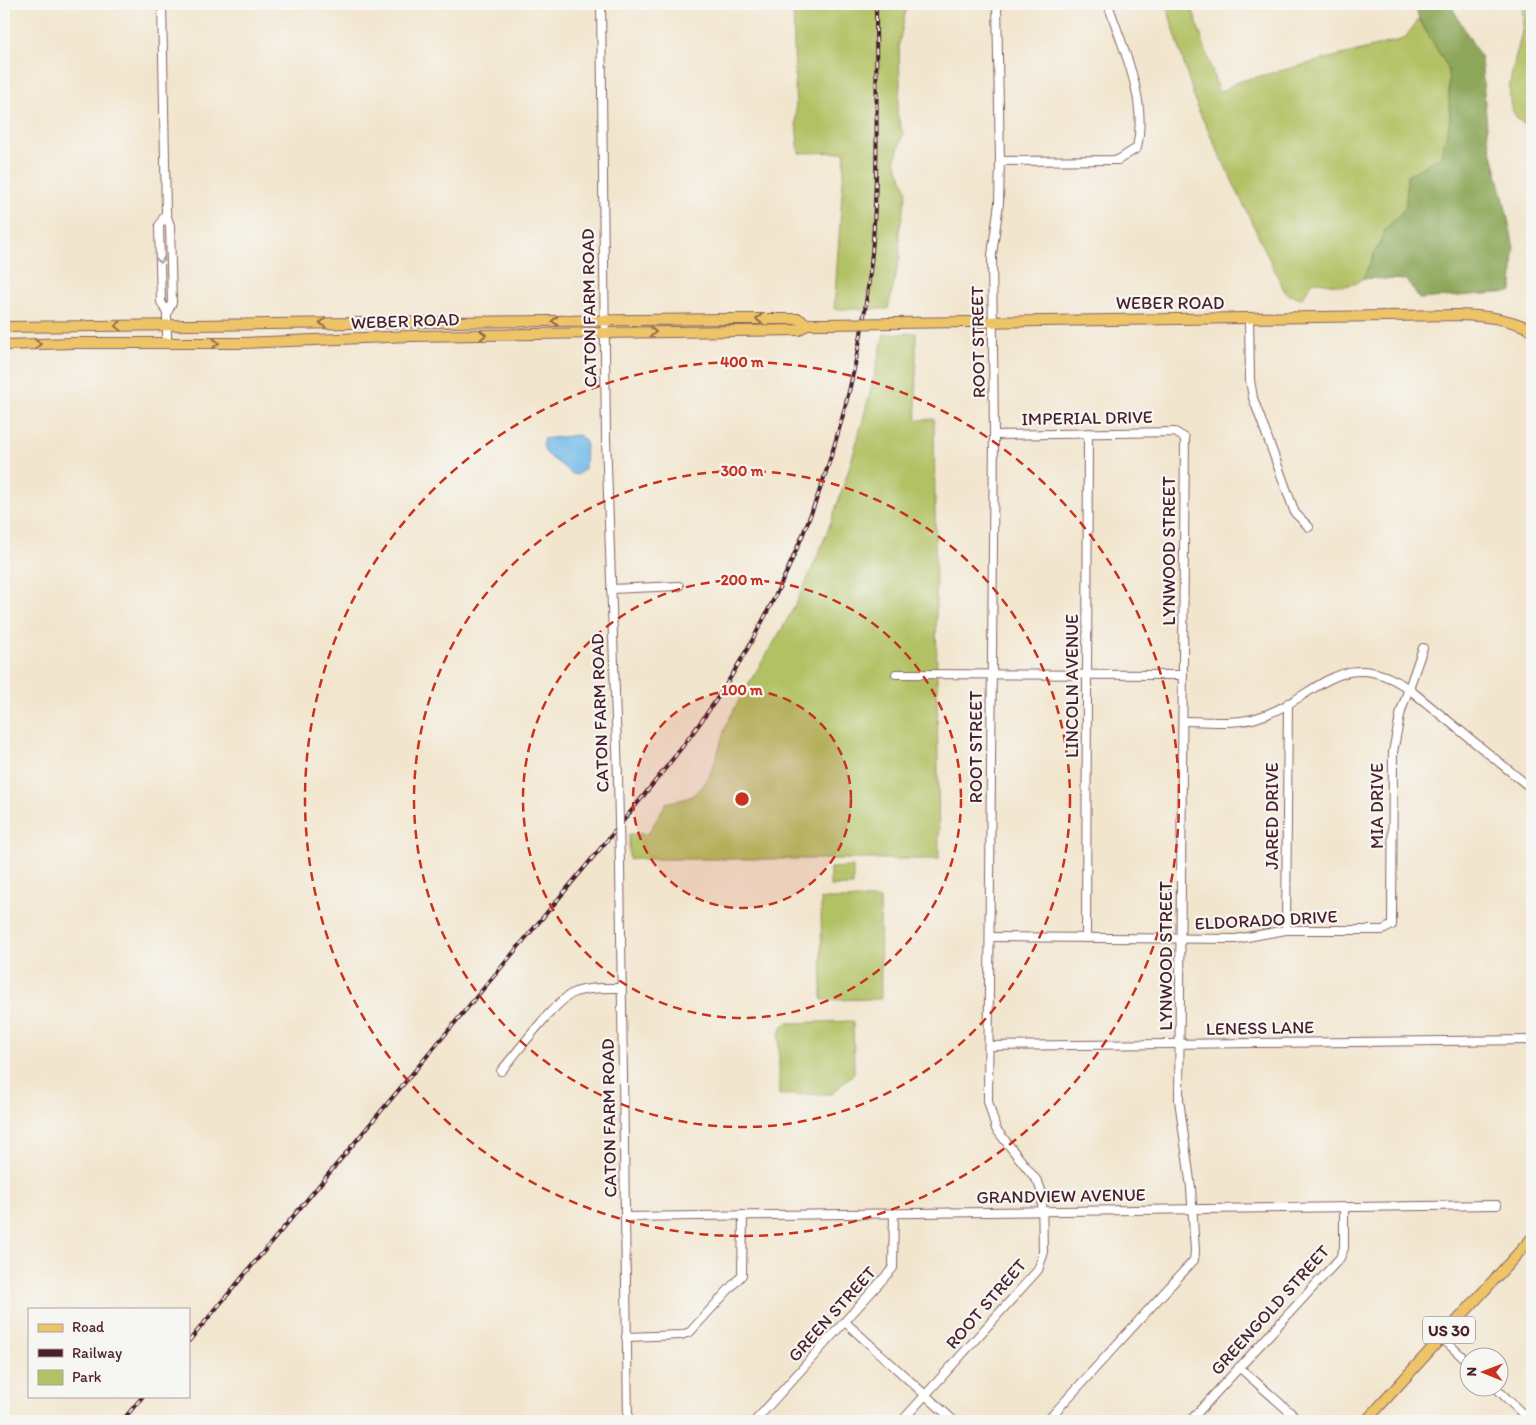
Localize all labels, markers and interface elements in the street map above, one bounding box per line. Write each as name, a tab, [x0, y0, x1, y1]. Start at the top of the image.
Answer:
street label: CATON FARM ROAD	[577, 228, 601, 388]
one-way arrow	[155, 256, 165, 264]
street label: ROOT STREET	[966, 286, 990, 398]
street label: WEBER ROAD	[1116, 292, 1224, 314]
street label: WEBER ROAD	[350, 308, 460, 334]
one-way arrow	[755, 314, 763, 324]
one-way arrow	[551, 315, 559, 326]
one-way arrow	[319, 318, 326, 328]
one-way arrow	[114, 320, 122, 331]
one-way arrow	[650, 327, 657, 337]
one-way arrow	[480, 330, 488, 340]
one-way arrow	[212, 338, 220, 348]
one-way arrow	[34, 339, 42, 350]
text: 400 m	[720, 353, 764, 371]
street label: IMPERIAL DRIVE	[1021, 406, 1153, 430]
text: 300 m	[721, 462, 764, 480]
street label: LYNWOOD STREET	[1158, 476, 1180, 626]
text: 200 m	[721, 571, 764, 589]
street label: LINCOLN AVENUE	[1061, 614, 1083, 758]
street label: CATON FARM ROAD	[586, 633, 614, 793]
text: 100 m	[721, 681, 763, 699]
street label: ROOT STREET	[965, 691, 987, 803]
street label: JARED DRIVE	[1261, 762, 1283, 870]
street label: MIA DRIVE	[1366, 763, 1388, 849]
centre of rings	[733, 790, 751, 808]
street label: LYNWOOD STREET	[1155, 881, 1177, 1031]
street label: ELDORADO DRIVE	[1194, 905, 1338, 935]
street label: LENESS LANE	[1206, 1016, 1314, 1040]
street label: CATON FARM ROAD	[597, 1038, 621, 1198]
street label: GRANDVIEW AVENUE	[976, 1184, 1146, 1208]
street label: GREENGOLD STREET	[1206, 1240, 1334, 1380]
street label: ROOT STREET	[941, 1254, 1031, 1354]
street label: GREEN STREET	[783, 1262, 881, 1366]
legend	[28, 1308, 190, 1398]
road number: US 30	[1423, 1316, 1475, 1344]
text: Road	[72, 1318, 105, 1336]
text: Railway	[72, 1344, 122, 1362]
north arrow	[1458, 1348, 1508, 1398]
text: N	[1463, 1367, 1480, 1377]
text: Park	[72, 1368, 102, 1386]

